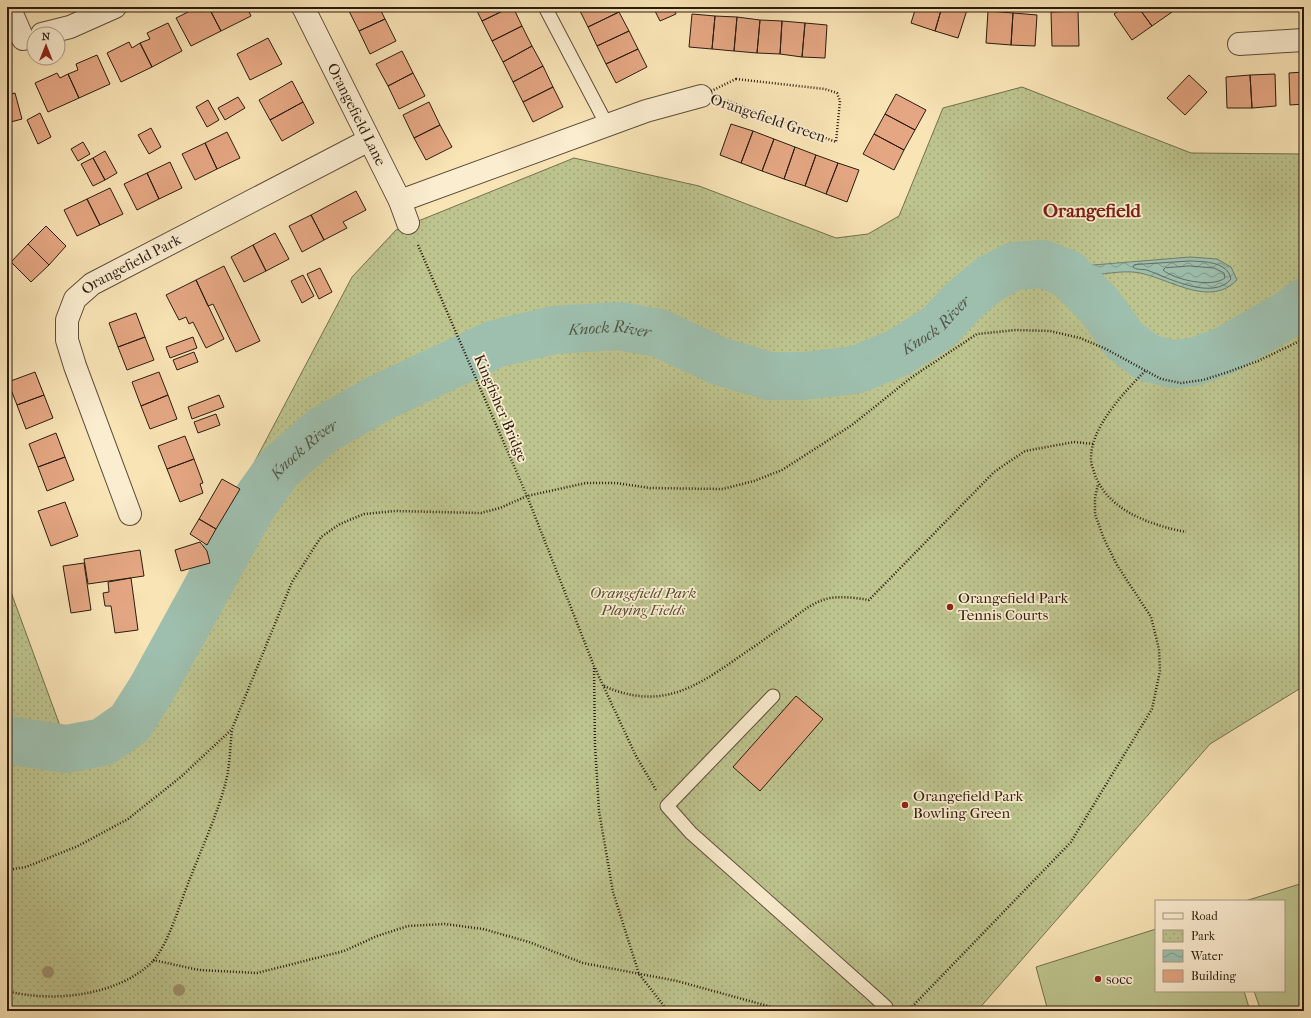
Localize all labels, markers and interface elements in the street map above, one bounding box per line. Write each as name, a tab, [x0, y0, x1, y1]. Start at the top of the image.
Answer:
north arrow	[26, 26, 66, 66]
text: N	[42, 30, 51, 43]
street label: Orangefield Lane	[323, 60, 390, 169]
street label: Orangefield Green	[708, 90, 828, 146]
district label: Orangefield	[1043, 200, 1142, 222]
street label: Orangefield Park	[77, 230, 184, 298]
water label: Knock River	[897, 290, 974, 359]
water label: Knock River	[567, 316, 654, 341]
street label: Kingfisher Bridge	[470, 351, 532, 465]
water label: Knock River	[265, 414, 342, 483]
park label: Orangefield Park Playing Fields	[590, 584, 696, 619]
place label: Orangefield Park Tennis Courts	[958, 589, 1069, 624]
marker: Orangefield Park Tennis Courts	[945, 602, 955, 612]
place label: Orangefield Park Bowling Green	[913, 787, 1024, 822]
marker: Orangefield Park Bowling Green	[900, 800, 910, 810]
legend	[1155, 900, 1285, 992]
text: Road	[1191, 909, 1218, 923]
text: Park	[1191, 929, 1216, 943]
text: Water	[1190, 949, 1224, 963]
text: Building	[1191, 969, 1236, 983]
place label: socc	[1106, 970, 1133, 988]
marker: socc	[1093, 974, 1103, 984]

